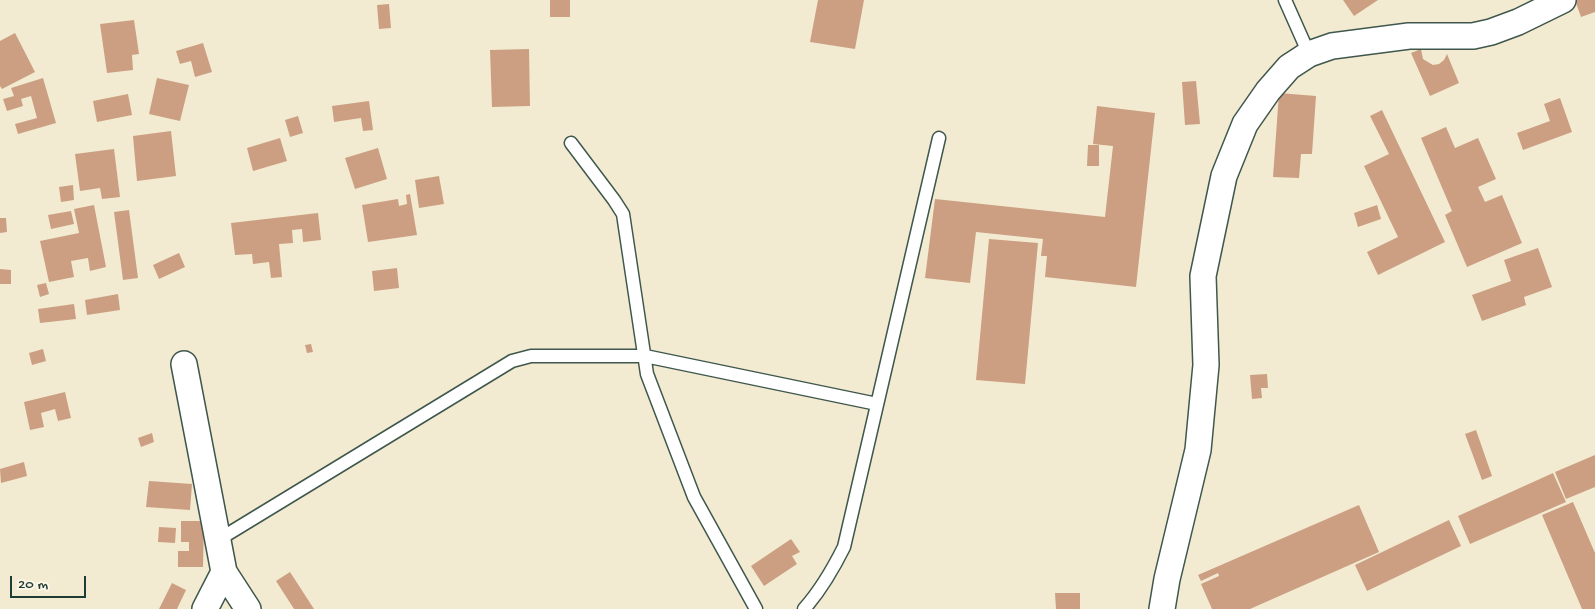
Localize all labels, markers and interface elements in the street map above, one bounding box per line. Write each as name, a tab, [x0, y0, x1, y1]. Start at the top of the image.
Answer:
scale bar	[12, 566, 89, 598]
text: 20 m	[18, 576, 48, 594]

